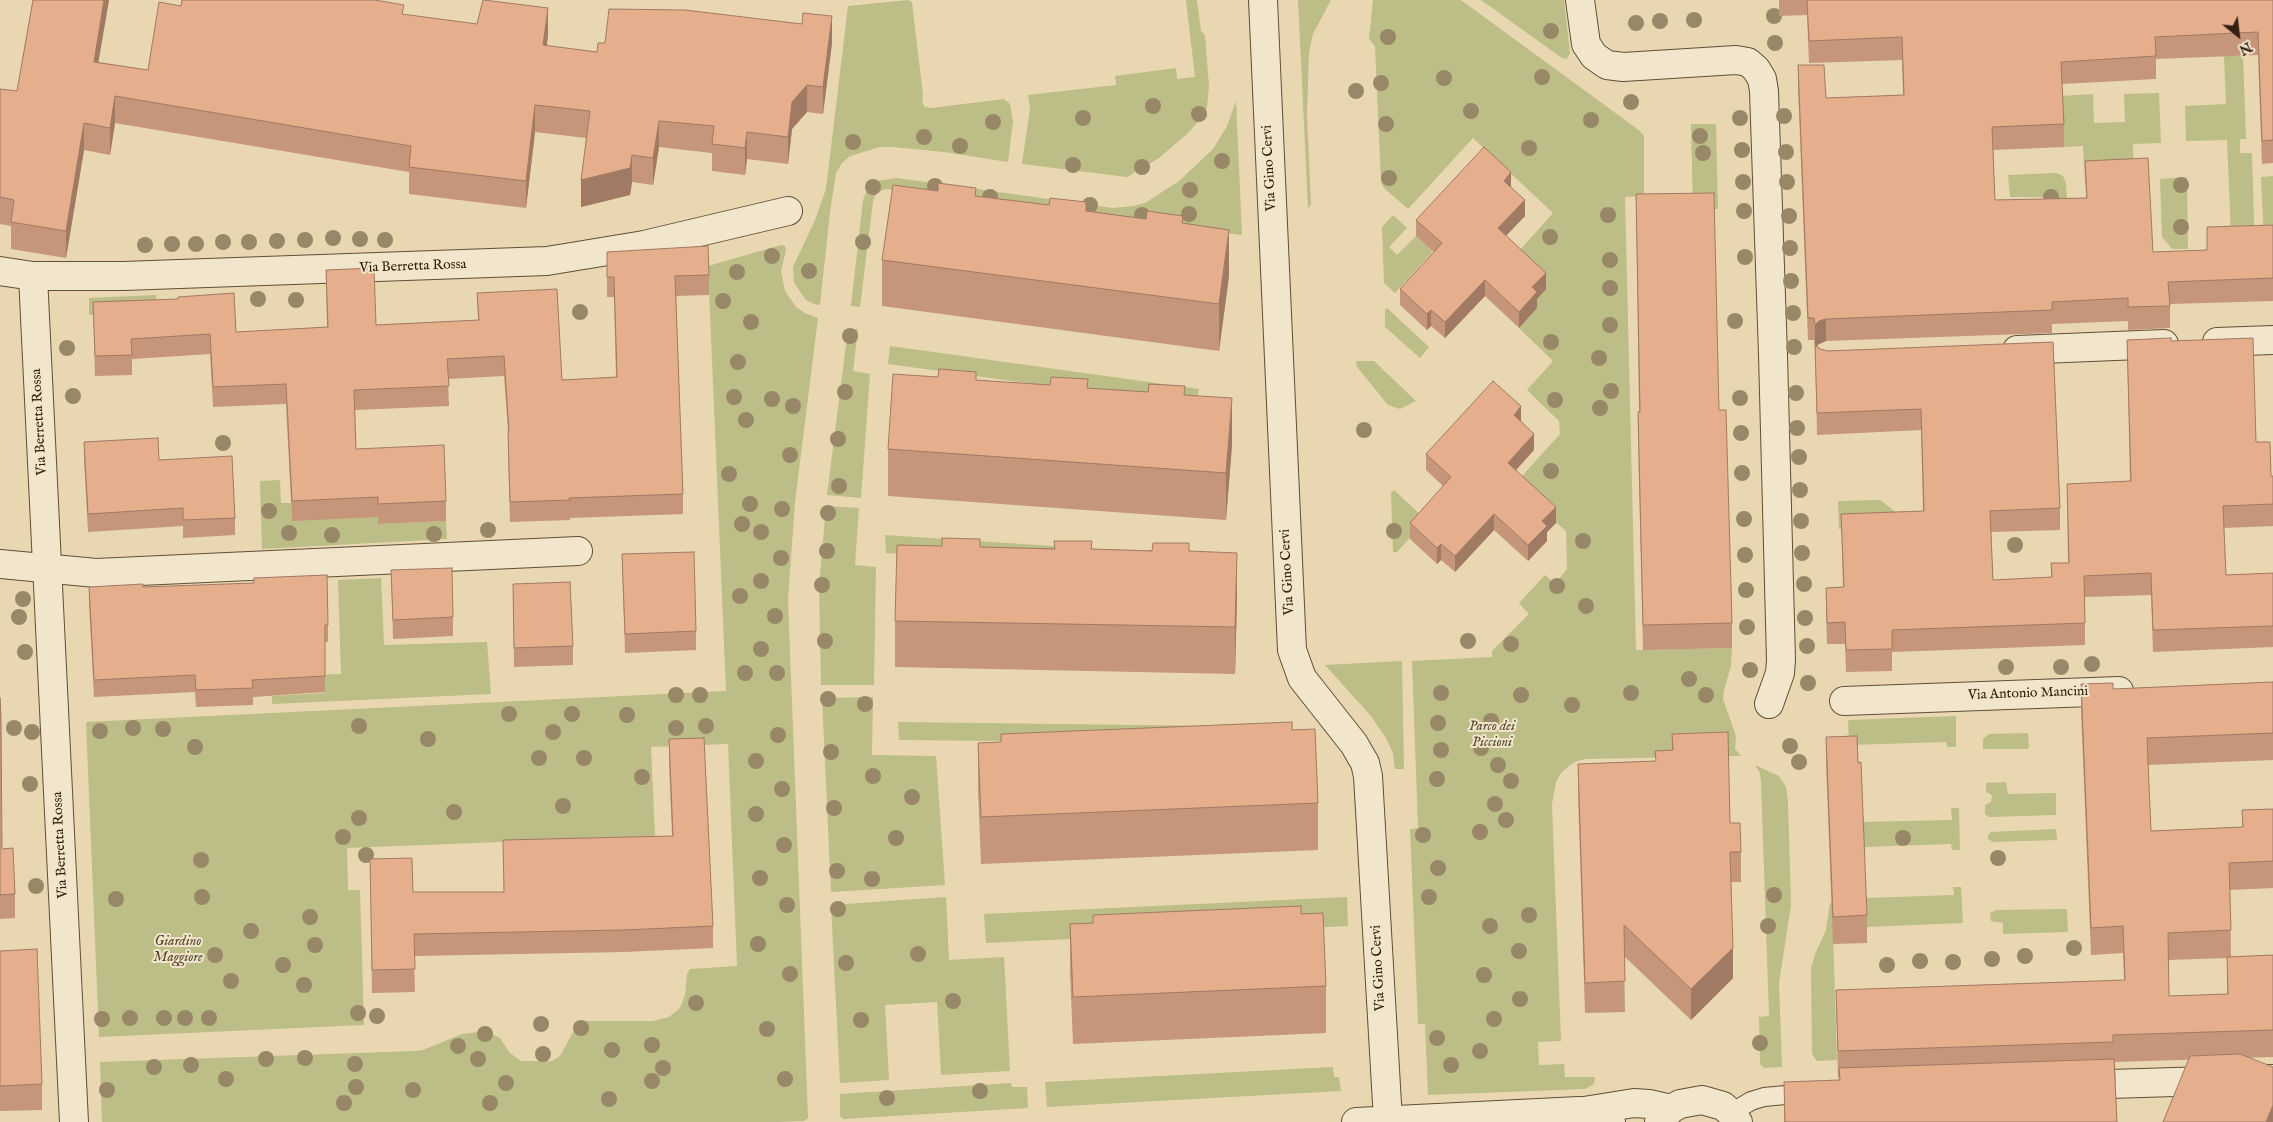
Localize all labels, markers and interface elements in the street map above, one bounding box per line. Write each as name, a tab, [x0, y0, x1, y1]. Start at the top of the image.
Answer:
north arrow	[2213, 10, 2263, 60]
text: N	[2236, 37, 2255, 59]
street label: Via Gino Cervi	[1259, 124, 1281, 212]
street label: Via Berretta Rossa	[359, 257, 467, 277]
street label: Via Berretta Rossa	[29, 368, 51, 476]
street label: Via Gino Cervi	[1277, 528, 1299, 616]
street label: Via Antonio Mancini	[1967, 684, 2089, 704]
park label: Parco dei Piccioni	[1469, 719, 1515, 752]
street label: Via Berretta Rossa	[50, 791, 72, 899]
street label: Via Gino Cervi	[1368, 924, 1390, 1012]
park label: Giardino Maggiore	[153, 934, 203, 966]

